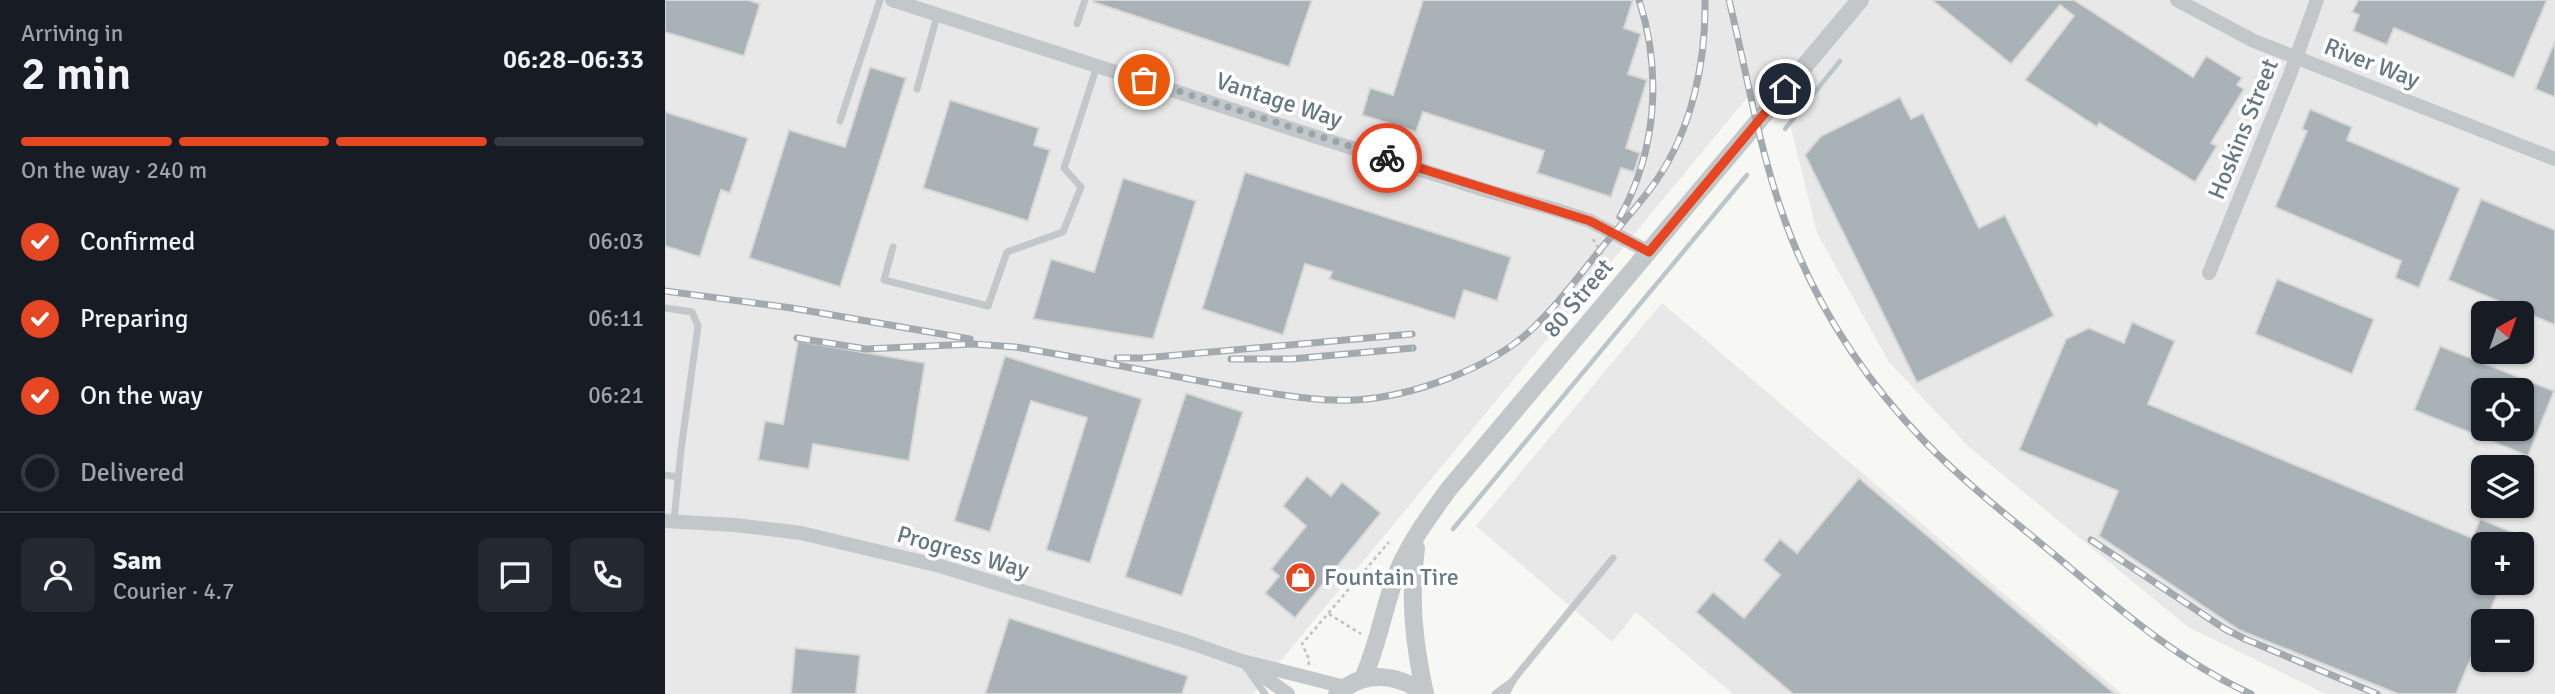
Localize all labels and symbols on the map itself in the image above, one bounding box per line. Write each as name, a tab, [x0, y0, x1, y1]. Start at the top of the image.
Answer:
street label: River Way	[2320, 31, 2424, 95]
pin	[1114, 50, 1174, 110]
street label: Hoskins Street	[2201, 54, 2285, 204]
pin	[1755, 59, 1815, 119]
street label: Vantage Way	[1212, 65, 1346, 135]
courier	[1352, 123, 1422, 193]
street label: 80 Street	[1536, 252, 1620, 344]
north arrow	[2471, 301, 2534, 364]
street label: Progress Way	[893, 519, 1033, 585]
shop icon: Fountain Tire	[1284, 560, 1318, 594]
place label: Fountain Tire	[1324, 562, 1459, 592]

